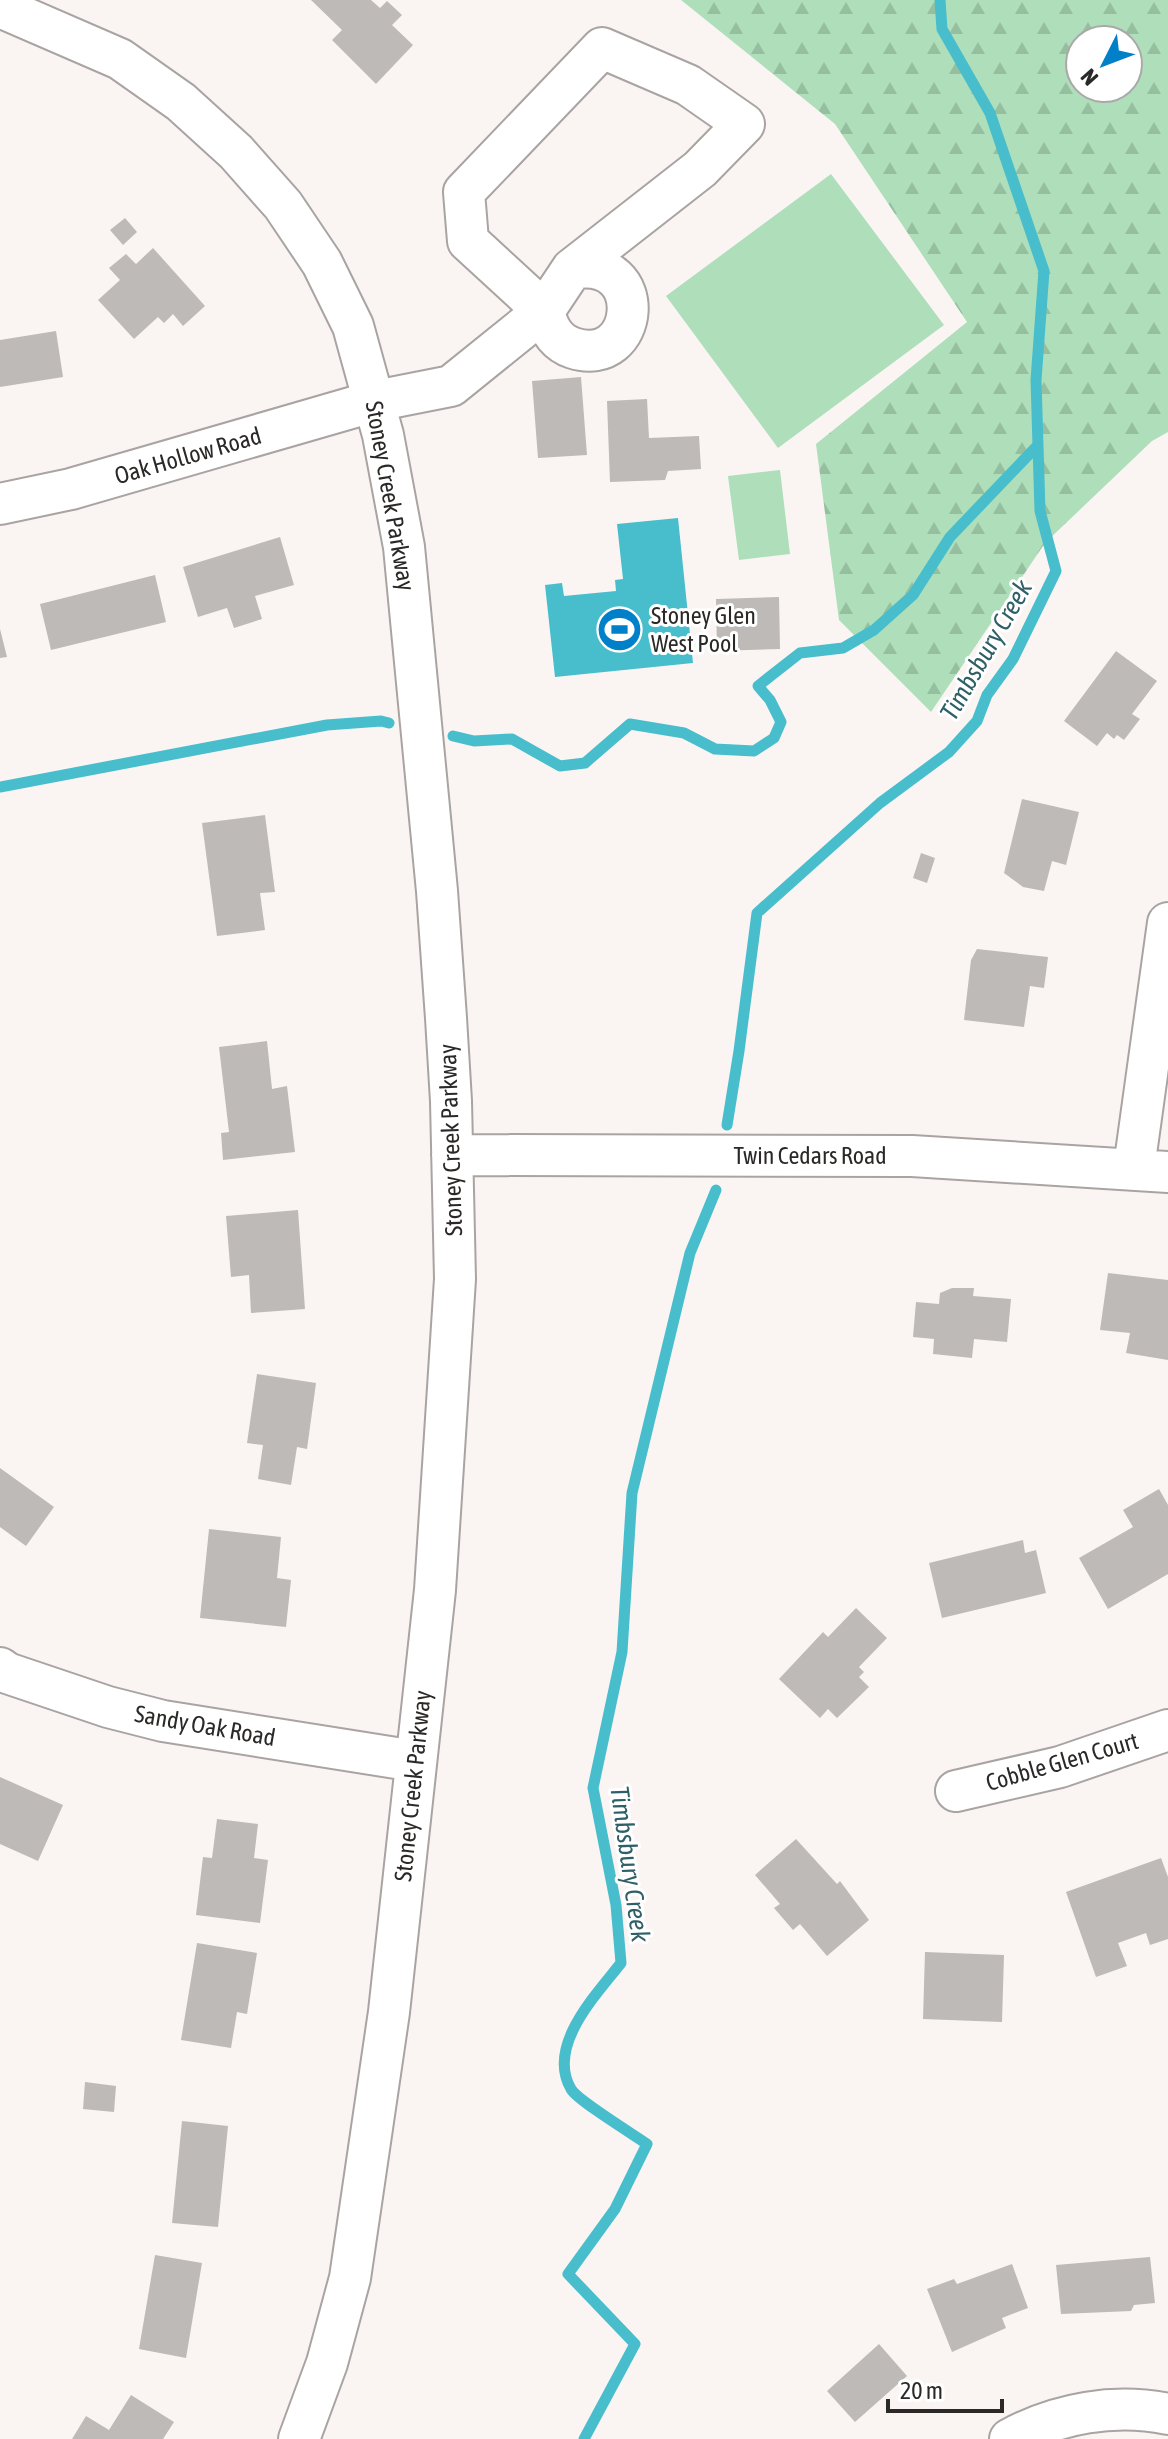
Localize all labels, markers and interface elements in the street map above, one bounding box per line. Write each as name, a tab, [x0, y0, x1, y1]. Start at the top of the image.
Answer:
north arrow	[1064, 24, 1144, 104]
text: N	[1075, 64, 1103, 91]
street label: Stoney Creek Parkway	[361, 399, 420, 593]
street label: Oak Hollow Road	[111, 422, 264, 489]
water label: Timbsbury Creek	[934, 574, 1039, 726]
place label: Stoney Glen West Pool	[651, 602, 756, 657]
sports icon: Stoney Glen West Pool	[596, 606, 644, 654]
street label: Stoney Creek Parkway	[434, 1043, 467, 1236]
street label: Twin Cedars Road	[733, 1142, 887, 1169]
street label: Stoney Creek Parkway	[389, 1689, 436, 1883]
street label: Sandy Oak Road	[133, 1700, 277, 1751]
street label: Cobble Glen Court	[983, 1727, 1141, 1796]
water label: Timbsbury Creek	[604, 1784, 656, 1944]
scale bar	[888, 2363, 1002, 2413]
text: 20 m	[900, 2377, 943, 2404]

